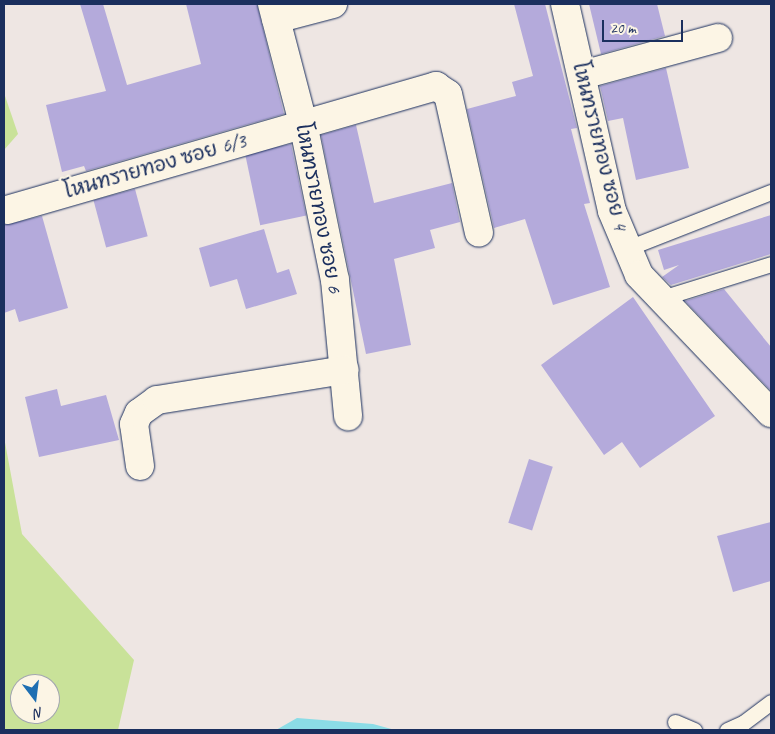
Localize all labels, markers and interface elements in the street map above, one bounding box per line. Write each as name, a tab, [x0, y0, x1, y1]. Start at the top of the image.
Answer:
scale bar	[605, 10, 686, 42]
text: 20 m	[610, 19, 636, 38]
street label: โหนทรายทอง ซอย 4	[568, 59, 632, 233]
street label: โหนทรายทอง ซอย 6	[291, 121, 347, 295]
street label: โหนทรายทอง ซอย 6/3	[61, 129, 249, 203]
north arrow	[10, 674, 60, 724]
text: N	[32, 704, 45, 722]

